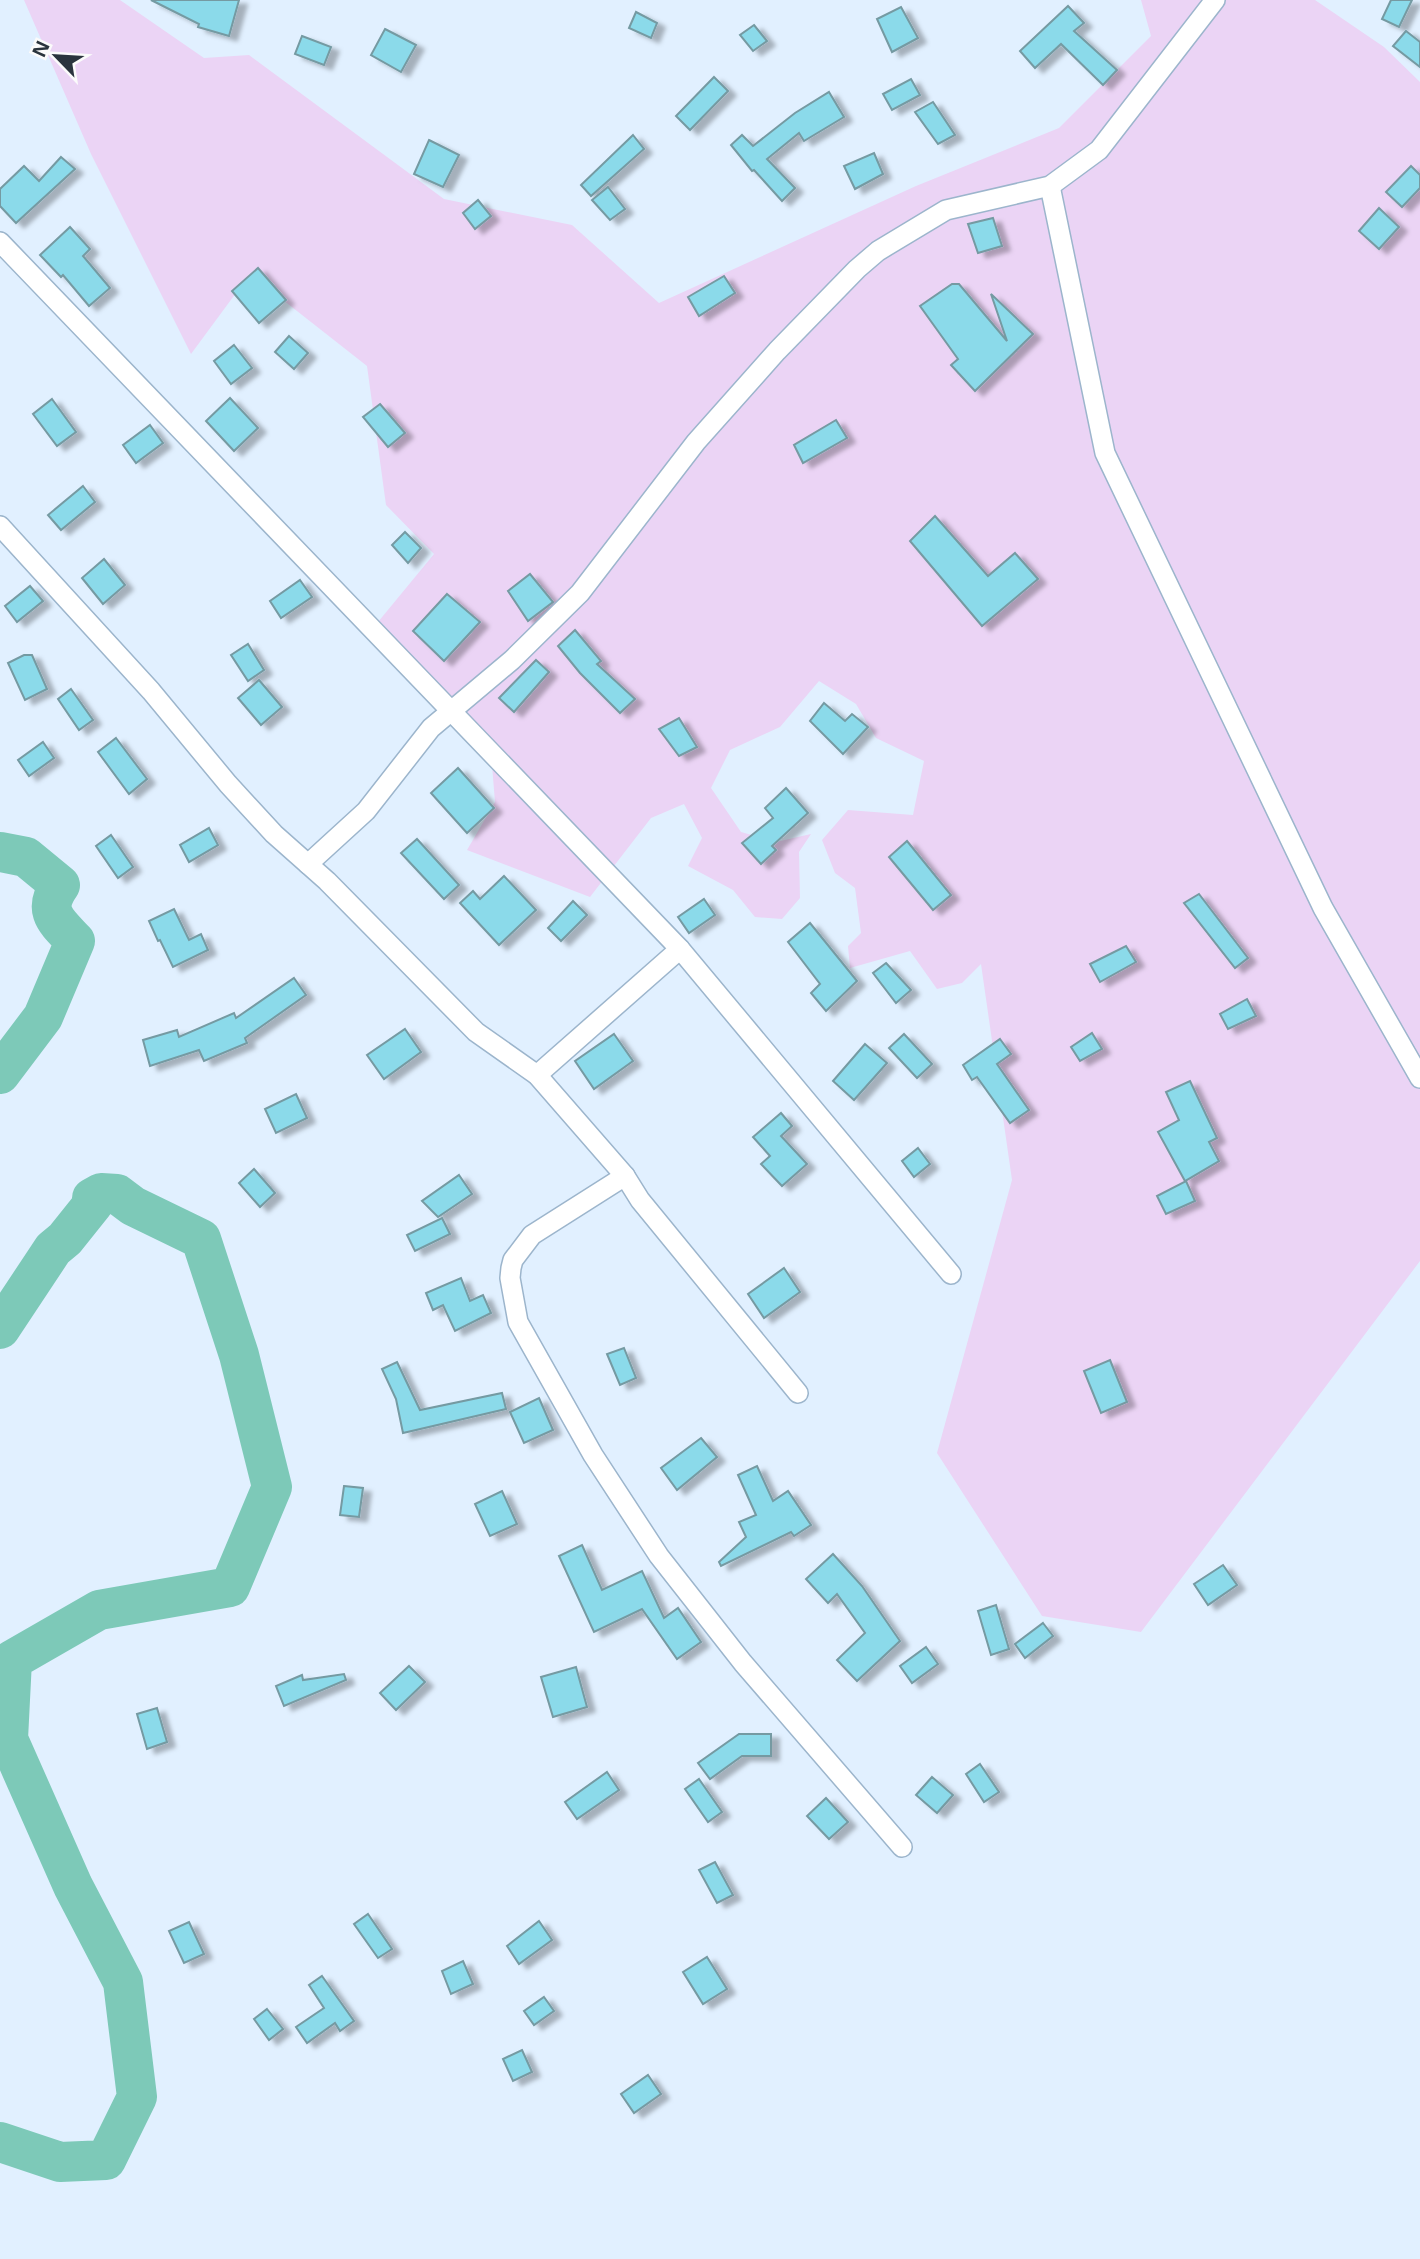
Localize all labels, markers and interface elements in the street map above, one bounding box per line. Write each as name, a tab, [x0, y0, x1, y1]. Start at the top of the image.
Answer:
north arrow	[21, 21, 91, 91]
text: N	[26, 36, 56, 61]

